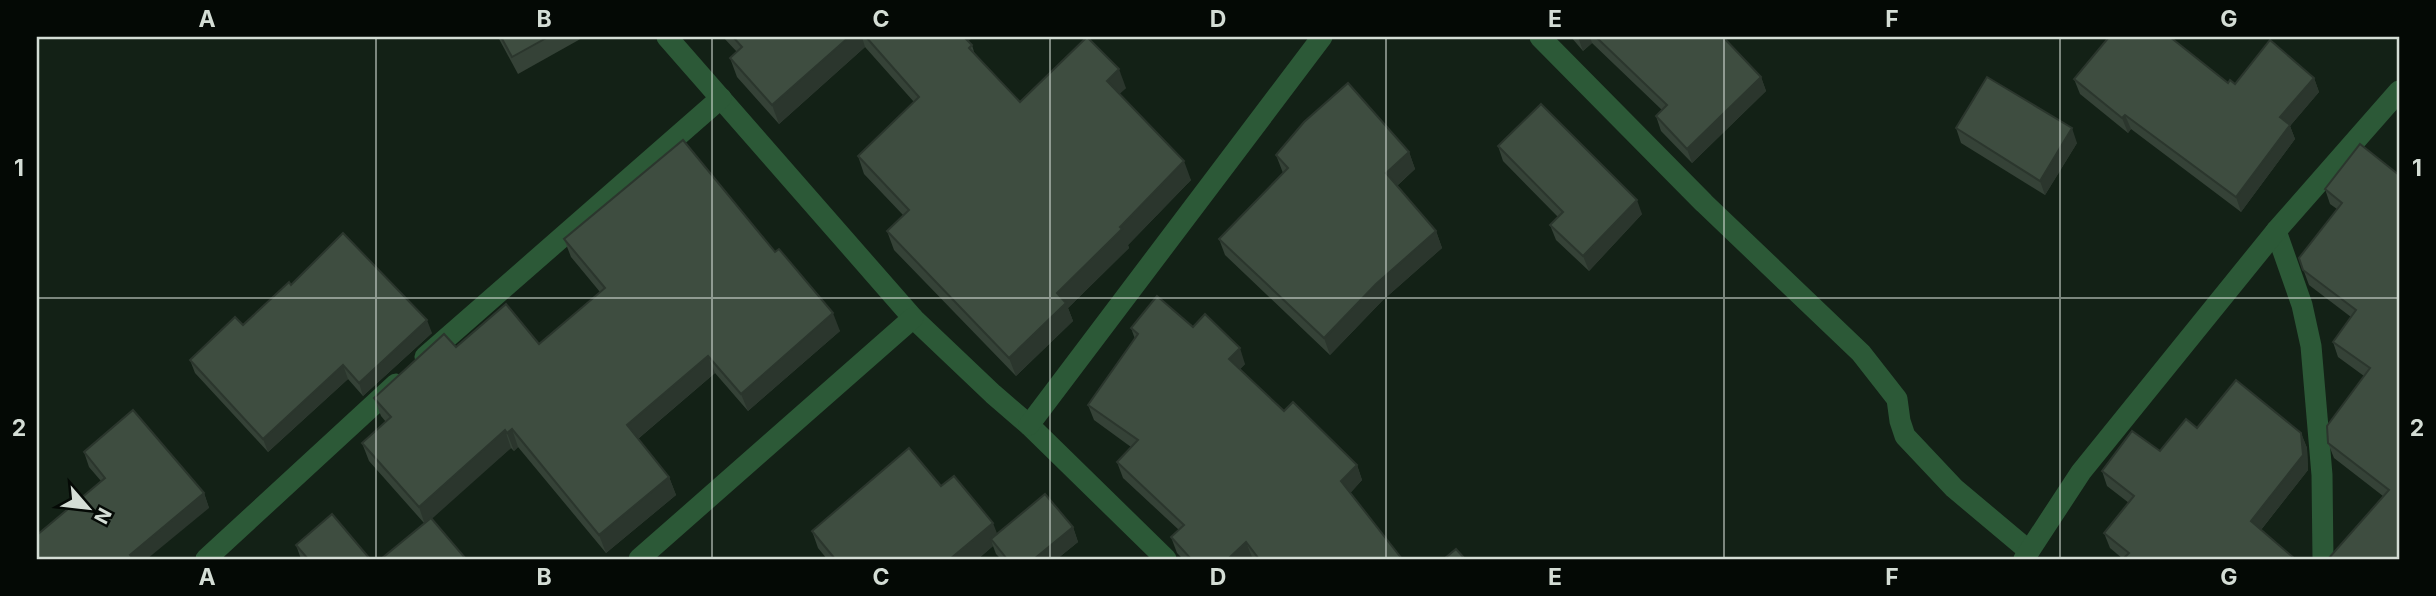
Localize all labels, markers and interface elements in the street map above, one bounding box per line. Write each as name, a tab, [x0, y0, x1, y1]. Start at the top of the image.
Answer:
text: A	[198, 5, 216, 33]
text: B	[536, 5, 552, 33]
text: C	[872, 5, 890, 33]
text: D	[1210, 5, 1226, 33]
text: E	[1548, 5, 1562, 33]
text: F	[1885, 5, 1899, 33]
text: G	[2220, 5, 2238, 33]
text: 1	[14, 154, 24, 182]
text: 1	[2412, 154, 2422, 182]
text: 2	[12, 414, 26, 442]
text: 2	[2410, 414, 2424, 442]
north arrow	[52, 474, 122, 544]
text: N	[89, 504, 116, 528]
text: A	[198, 563, 216, 591]
text: B	[536, 563, 552, 591]
text: C	[872, 563, 890, 591]
text: D	[1210, 563, 1226, 591]
text: E	[1548, 563, 1562, 591]
text: F	[1885, 563, 1899, 591]
text: G	[2220, 563, 2238, 591]

